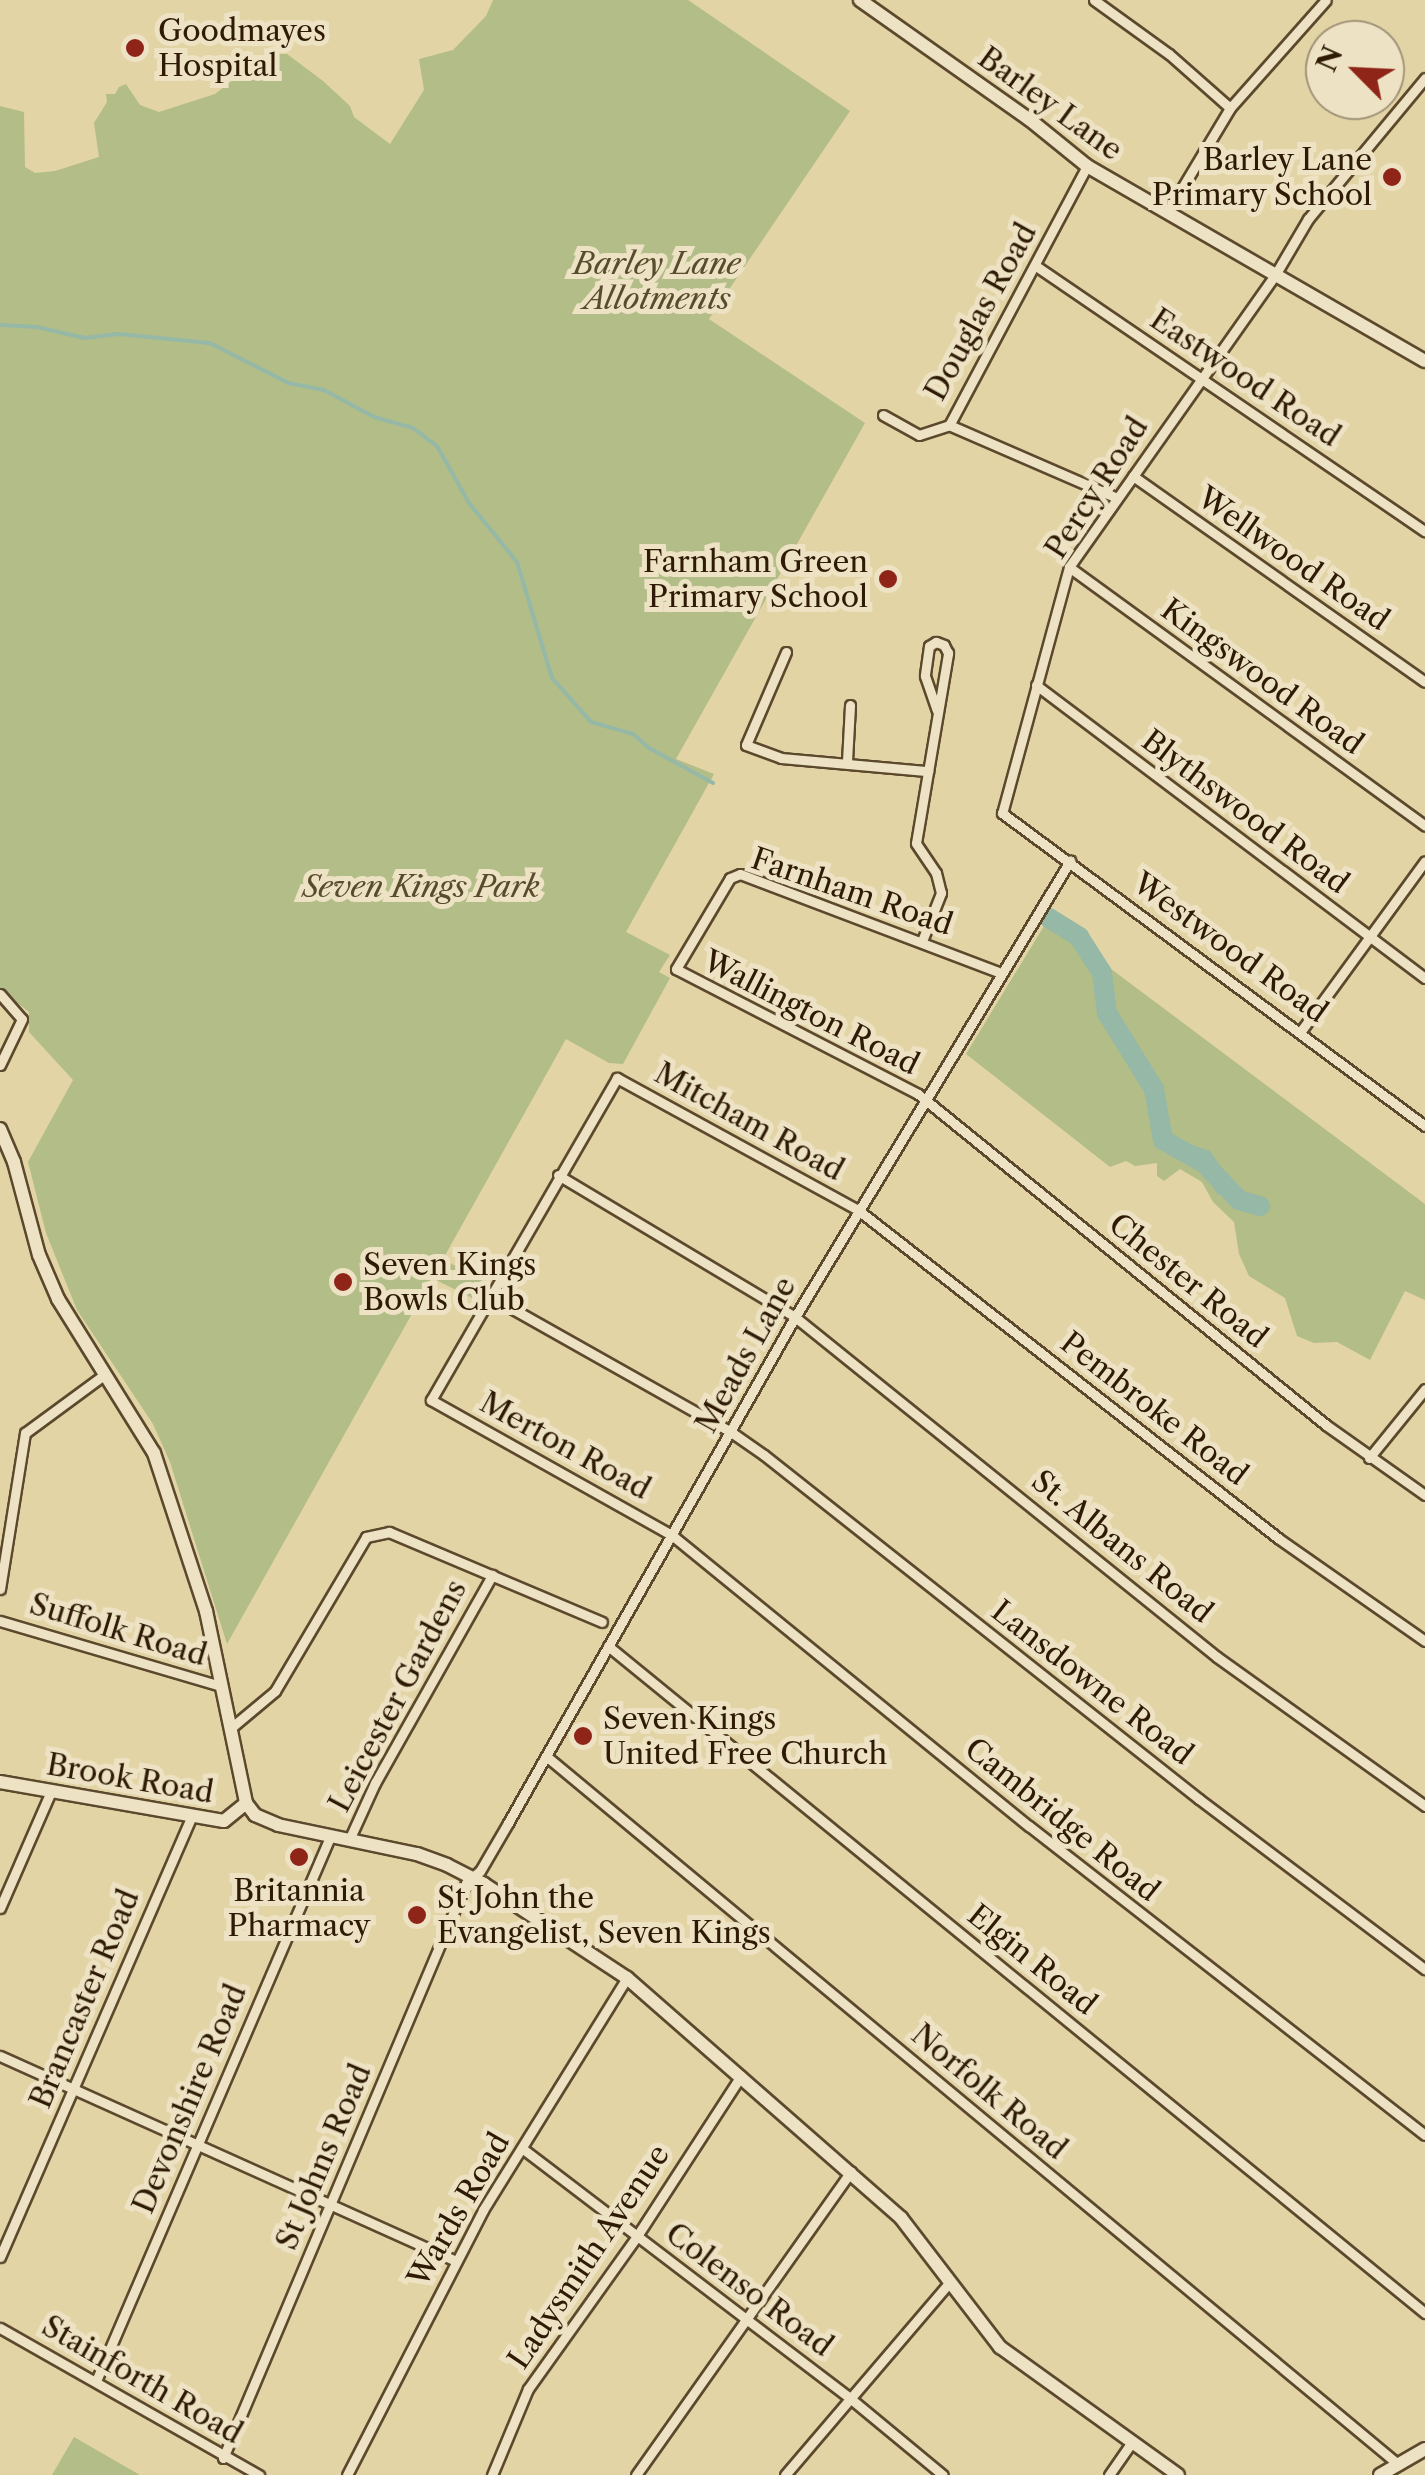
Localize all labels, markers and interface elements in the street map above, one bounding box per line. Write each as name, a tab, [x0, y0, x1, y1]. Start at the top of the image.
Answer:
place label: Goodmayes Hospital	[158, 13, 326, 84]
north arrow	[1305, 20, 1405, 120]
marker: Goodmayes Hospital	[122, 35, 148, 61]
street label: Barley Lane	[971, 39, 1129, 169]
text: N	[1309, 41, 1350, 77]
place label: Barley Lane Primary School	[1151, 142, 1372, 212]
marker: Barley Lane Primary School	[1381, 166, 1403, 188]
street label: Douglas Road	[918, 217, 1044, 407]
park label: Barley Lane Allotments	[573, 246, 741, 316]
street label: Eastwood Road	[1143, 301, 1347, 455]
street label: Percy Road	[1038, 410, 1156, 566]
street label: Wellwood Road	[1190, 479, 1396, 639]
place label: Farnham Green Primary School	[643, 544, 868, 614]
marker: Farnham Green Primary School	[877, 568, 899, 590]
street label: Kingswood Road	[1154, 592, 1370, 762]
street label: Blythswood Road	[1134, 722, 1356, 902]
street label: Farnham Road	[747, 841, 957, 943]
street label: Westwood Road	[1126, 865, 1334, 1031]
park label: Seven Kings Park	[302, 869, 540, 905]
street label: Wallington Road	[697, 943, 925, 1083]
street label: Mitcham Road	[648, 1055, 850, 1189]
street label: Chester Road	[1101, 1206, 1275, 1356]
place label: Seven Kings Bowls Club	[363, 1247, 536, 1318]
marker: Seven Kings Bowls Club	[332, 1271, 354, 1293]
street label: Meads Lane	[688, 1271, 804, 1439]
street label: Pembroke Road	[1053, 1325, 1255, 1493]
street label: Merton Road	[474, 1384, 656, 1508]
street label: St. Albans Road	[1024, 1463, 1220, 1631]
street label: Leicester Gardens	[321, 1574, 475, 1818]
street label: Suffolk Road	[25, 1586, 211, 1674]
street label: Lansdowne Road	[984, 1593, 1200, 1773]
place label: Seven Kings United Free Church	[603, 1701, 887, 1772]
marker: Seven Kings United Free Church	[572, 1725, 594, 1747]
street label: Cambridge Road	[958, 1731, 1166, 1909]
street label: Brook Road	[43, 1747, 217, 1811]
marker: Britannia Pharmacy	[288, 1846, 310, 1868]
place label: Britannia Pharmacy	[228, 1873, 370, 1944]
place label: St John the Evangelist, Seven Kings	[437, 1880, 771, 1950]
street label: Brancaster Road	[23, 1884, 147, 2114]
street label: Elgin Road	[960, 1897, 1104, 2023]
marker: St John the Evangelist, Seven Kings	[406, 1904, 428, 1926]
street label: Devonshire Road	[125, 1979, 255, 2219]
street label: Norfolk Road	[904, 2016, 1074, 2168]
street label: St Johns Road	[269, 2059, 379, 2255]
street label: Wards Road	[400, 2127, 518, 2293]
street label: Ladysmith Avenue	[500, 2138, 678, 2376]
street label: Colenso Road	[658, 2216, 840, 2364]
street label: Stainforth Road	[35, 2308, 249, 2452]

